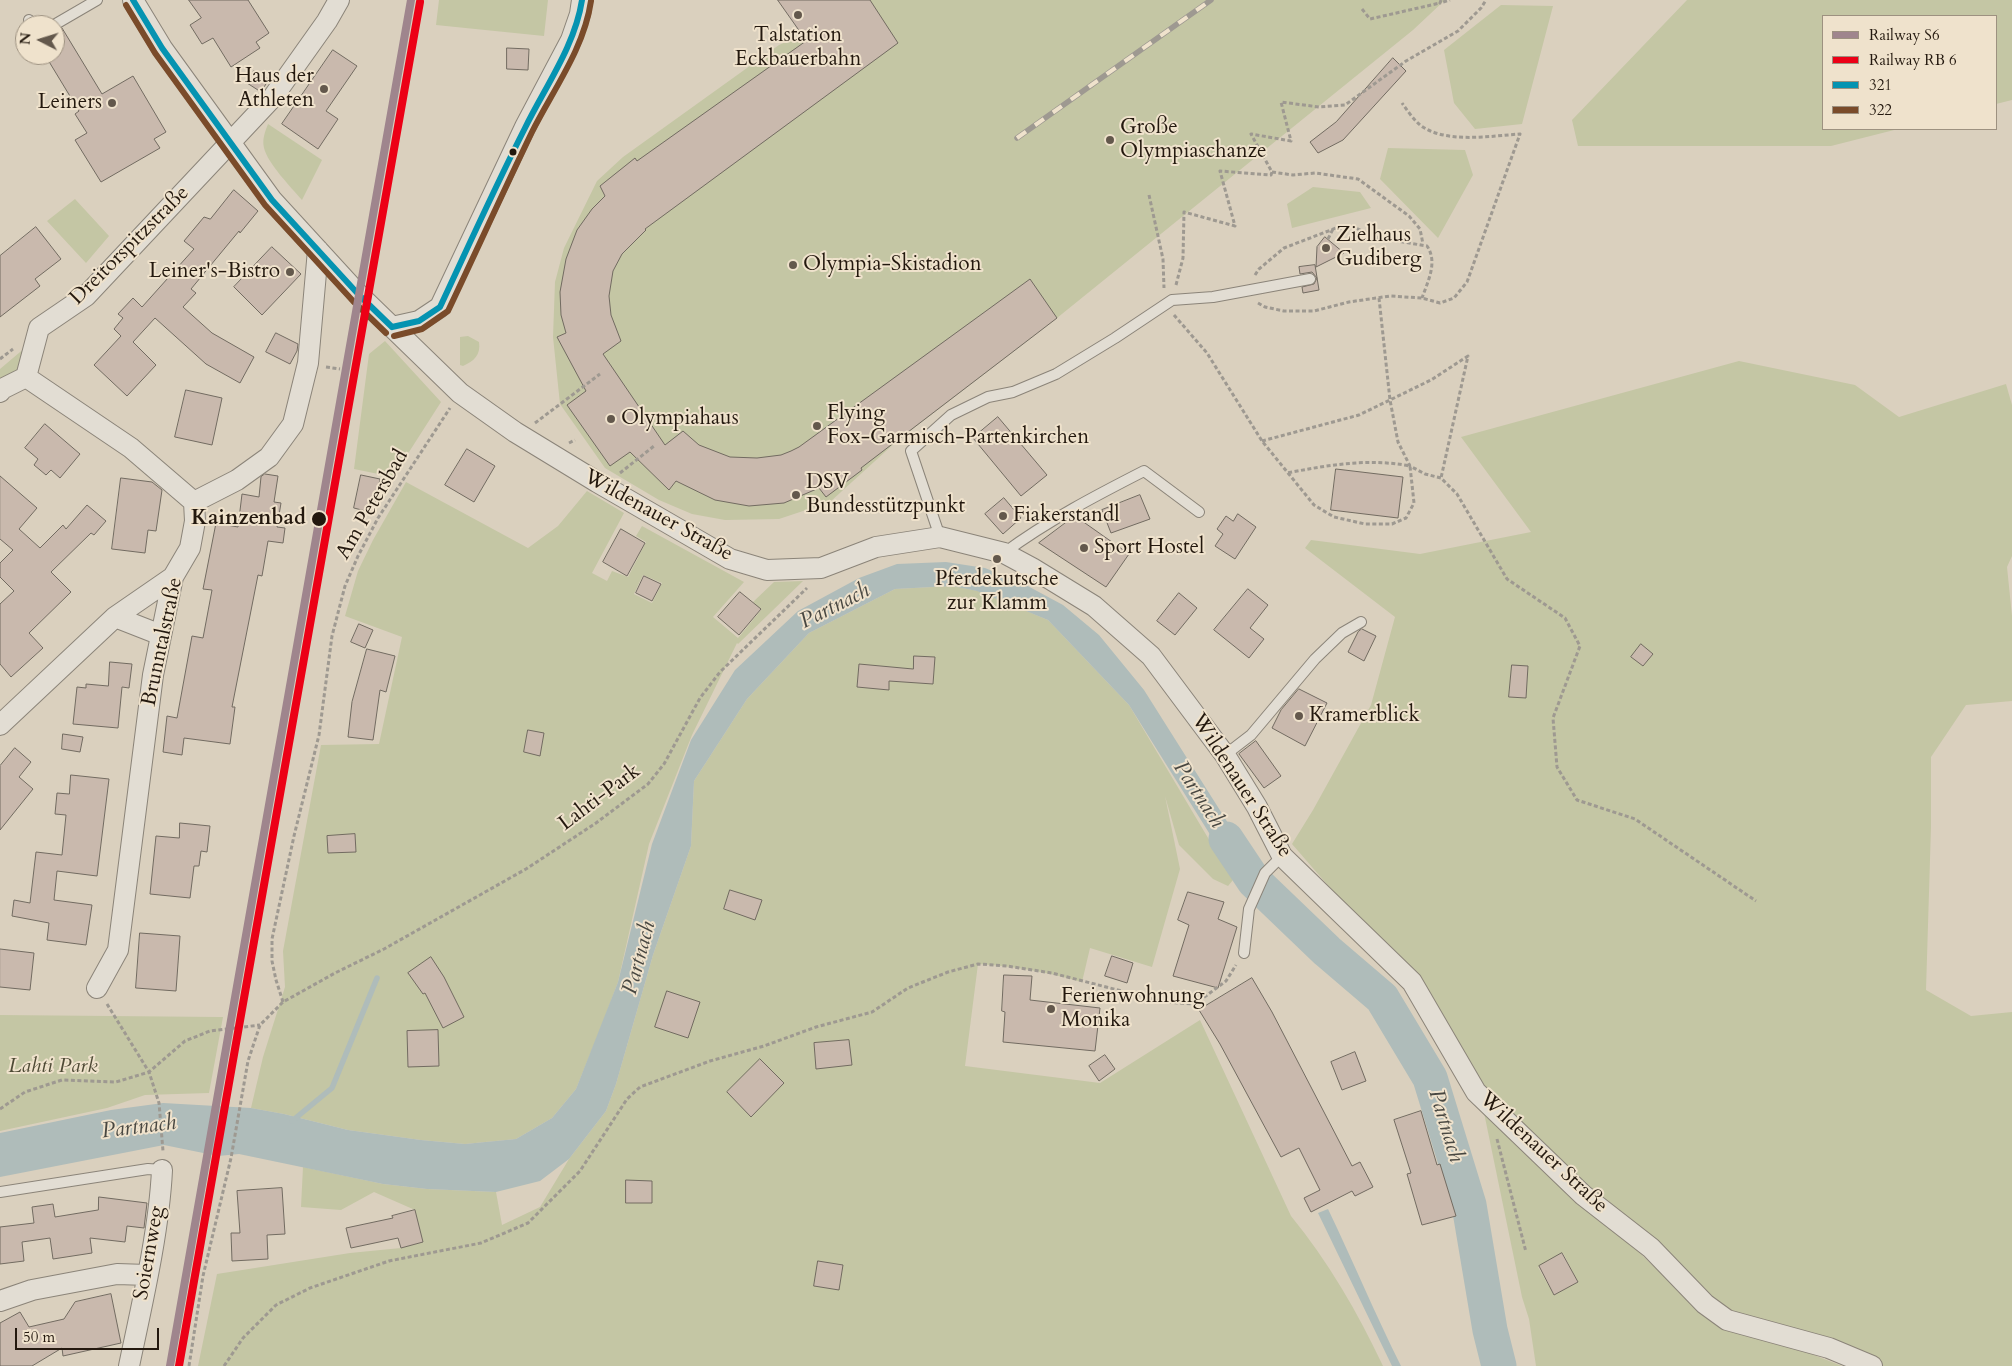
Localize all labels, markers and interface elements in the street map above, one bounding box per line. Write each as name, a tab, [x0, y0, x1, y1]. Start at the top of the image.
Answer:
marker: Talstation Eckbauerbahn	[792, 9, 804, 21]
north arrow	[15, 15, 65, 65]
legend	[1822, 15, 1997, 130]
place label: Talstation Eckbauerbahn	[735, 23, 861, 73]
text: Railway S6	[1869, 25, 1940, 45]
text: N	[16, 32, 36, 46]
text: Railway RB 6	[1869, 50, 1957, 70]
place label: Haus der Athleten	[235, 64, 314, 114]
text: 321	[1869, 75, 1892, 95]
marker: Haus der Athleten	[318, 83, 330, 95]
place label: Leiners	[38, 90, 102, 116]
marker: Leiners	[106, 97, 118, 109]
text: 322	[1869, 100, 1892, 120]
place label: Große Olympiaschanze	[1120, 115, 1267, 165]
marker: Große Olympiaschanze	[1104, 134, 1116, 146]
unlabelled marker	[508, 147, 518, 157]
street label: Dreitorspitzstraße	[65, 181, 195, 311]
place label: Zielhaus Gudiberg	[1336, 223, 1421, 273]
marker: Zielhaus Gudiberg	[1320, 242, 1332, 254]
place label: Olympia-Skistadion	[803, 252, 982, 278]
place label: Leiner's-Bistro	[149, 259, 280, 285]
marker: Olympia-Skistadion	[787, 259, 799, 271]
marker: Leiner's-Bistro	[284, 266, 296, 278]
place label: Flying Fox-Garmisch-Partenkirchen	[827, 401, 1089, 451]
place label: Olympiahaus	[621, 406, 739, 432]
marker: Olympiahaus	[605, 413, 617, 425]
marker: Flying Fox-Garmisch-Partenkirchen	[811, 420, 823, 432]
street label: Am Petersbad	[331, 446, 415, 564]
street label: Wildenauer Straße	[579, 465, 737, 567]
place label: DSV Bundesstützpunkt	[806, 470, 965, 520]
marker: DSV Bundesstützpunkt	[790, 489, 802, 501]
place label: Fiakerstandl	[1013, 503, 1120, 529]
place label: Kainzenbad	[191, 506, 306, 532]
marker: Kainzenbad	[310, 510, 328, 528]
marker: Fiakerstandl	[997, 510, 1009, 522]
place label: Sport Hostel	[1094, 535, 1204, 561]
marker: Sport Hostel	[1078, 542, 1090, 554]
marker: Pferdekutsche zur Klamm	[991, 553, 1003, 565]
place label: Pferdekutsche zur Klamm	[935, 567, 1059, 617]
street label: Brunntalstraße	[137, 575, 189, 709]
water label: Partnach	[796, 578, 874, 636]
place label: Kramerblick	[1309, 703, 1420, 729]
street label: Wildenauer Straße	[1185, 709, 1297, 863]
marker: Kramerblick	[1293, 710, 1305, 722]
water label: Partnach	[1167, 756, 1229, 834]
street label: Lahti-Park	[554, 759, 646, 837]
water label: Partnach	[618, 918, 662, 998]
place label: Ferienwohnung Monika	[1061, 984, 1204, 1034]
marker: Ferienwohnung Monika	[1045, 1003, 1057, 1015]
park label: Lahti Park	[8, 1054, 98, 1080]
water label: Partnach	[1421, 1086, 1469, 1166]
street label: Wildenauer Straße	[1474, 1087, 1612, 1219]
water label: Partnach	[100, 1110, 178, 1146]
street label: Soiernweg	[129, 1204, 171, 1302]
scale bar	[18, 1318, 161, 1350]
text: 50 m	[23, 1327, 55, 1347]

